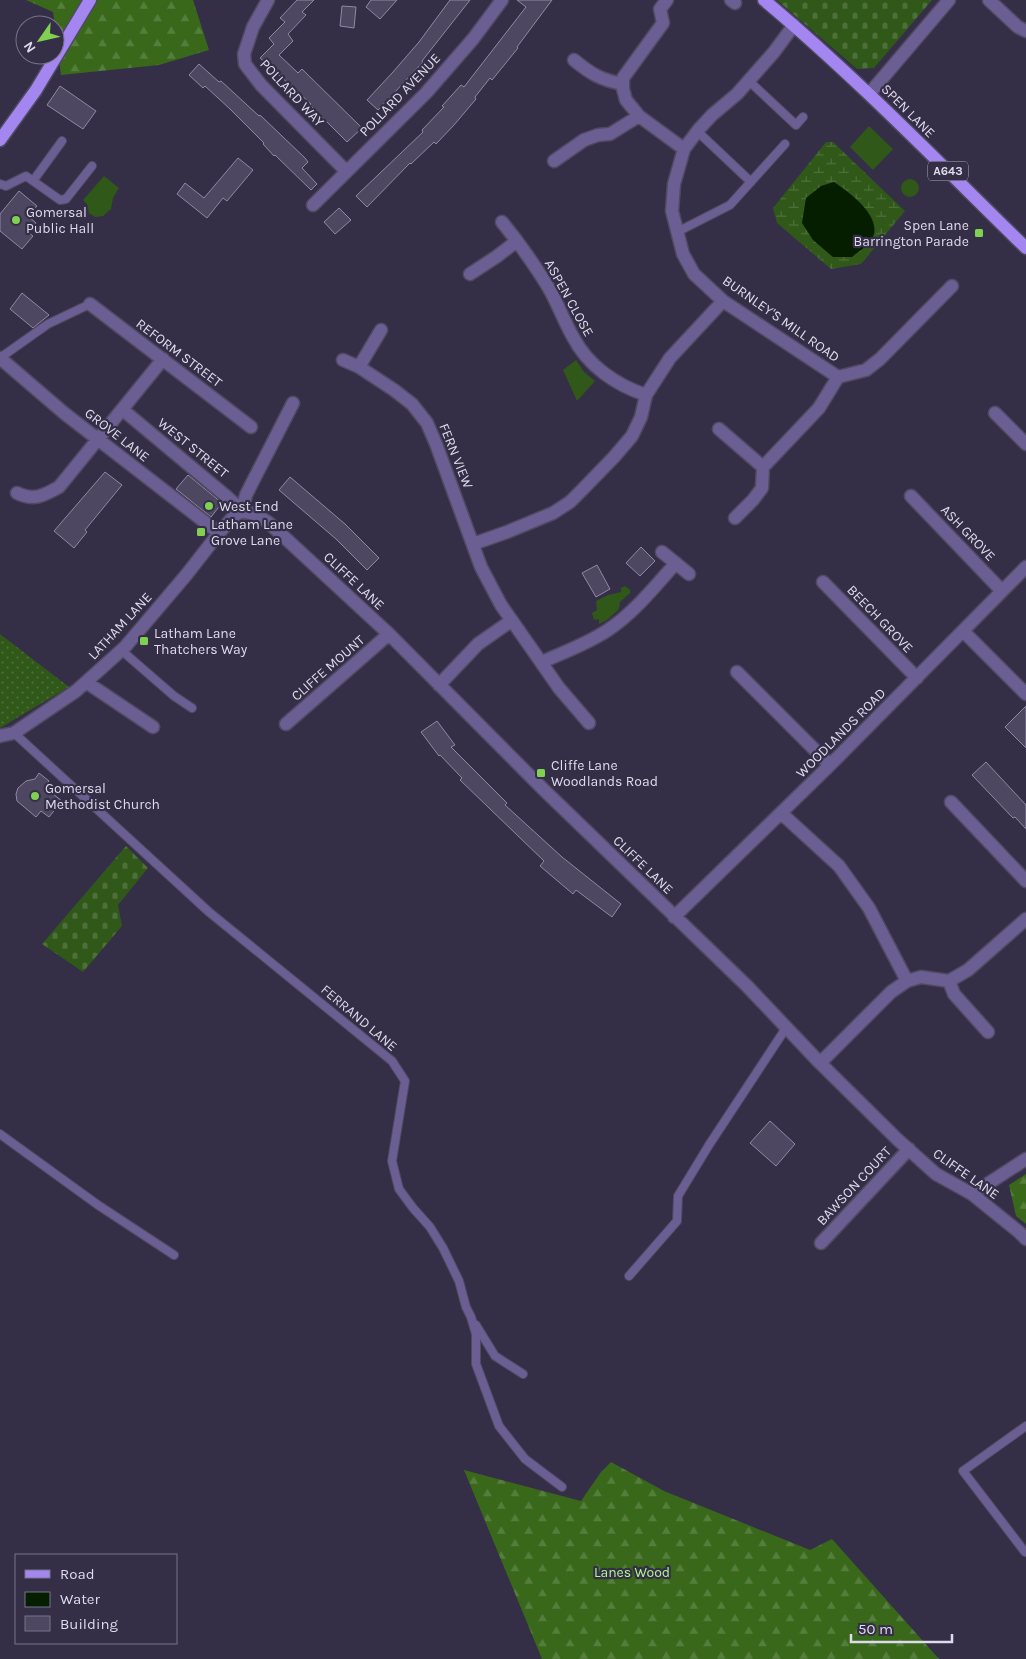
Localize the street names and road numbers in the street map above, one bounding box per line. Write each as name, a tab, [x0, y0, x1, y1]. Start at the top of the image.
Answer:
street label: POLLARD AVENUE	[356, 50, 444, 140]
street label: POLLARD WAY	[256, 56, 328, 131]
street label: SPEN LANE	[878, 81, 938, 141]
road number: A643	[928, 162, 968, 180]
street label: ASPEN CLOSE	[541, 256, 597, 340]
street label: BURNLEY'S MILL ROAD	[719, 272, 843, 366]
street label: REFORM STREET	[133, 315, 225, 391]
street label: GROVE LANE	[81, 404, 153, 466]
street label: WEST STREET	[154, 414, 232, 482]
street label: FERN VIEW	[435, 421, 477, 492]
street label: ASH GROVE	[937, 501, 999, 565]
street label: CLIFFE LANE	[320, 549, 388, 613]
street label: BEECH GROVE	[843, 581, 917, 657]
street label: LATHAM LANE	[85, 589, 155, 663]
street label: CLIFFE MOUNT	[288, 632, 368, 704]
street label: WOODLANDS ROAD	[793, 685, 889, 781]
street label: CLIFFE LANE	[609, 832, 677, 898]
street label: FERRAND LANE	[317, 981, 401, 1055]
street label: BAWSON COURT	[813, 1143, 895, 1229]
street label: CLIFFE LANE	[930, 1145, 1002, 1203]

